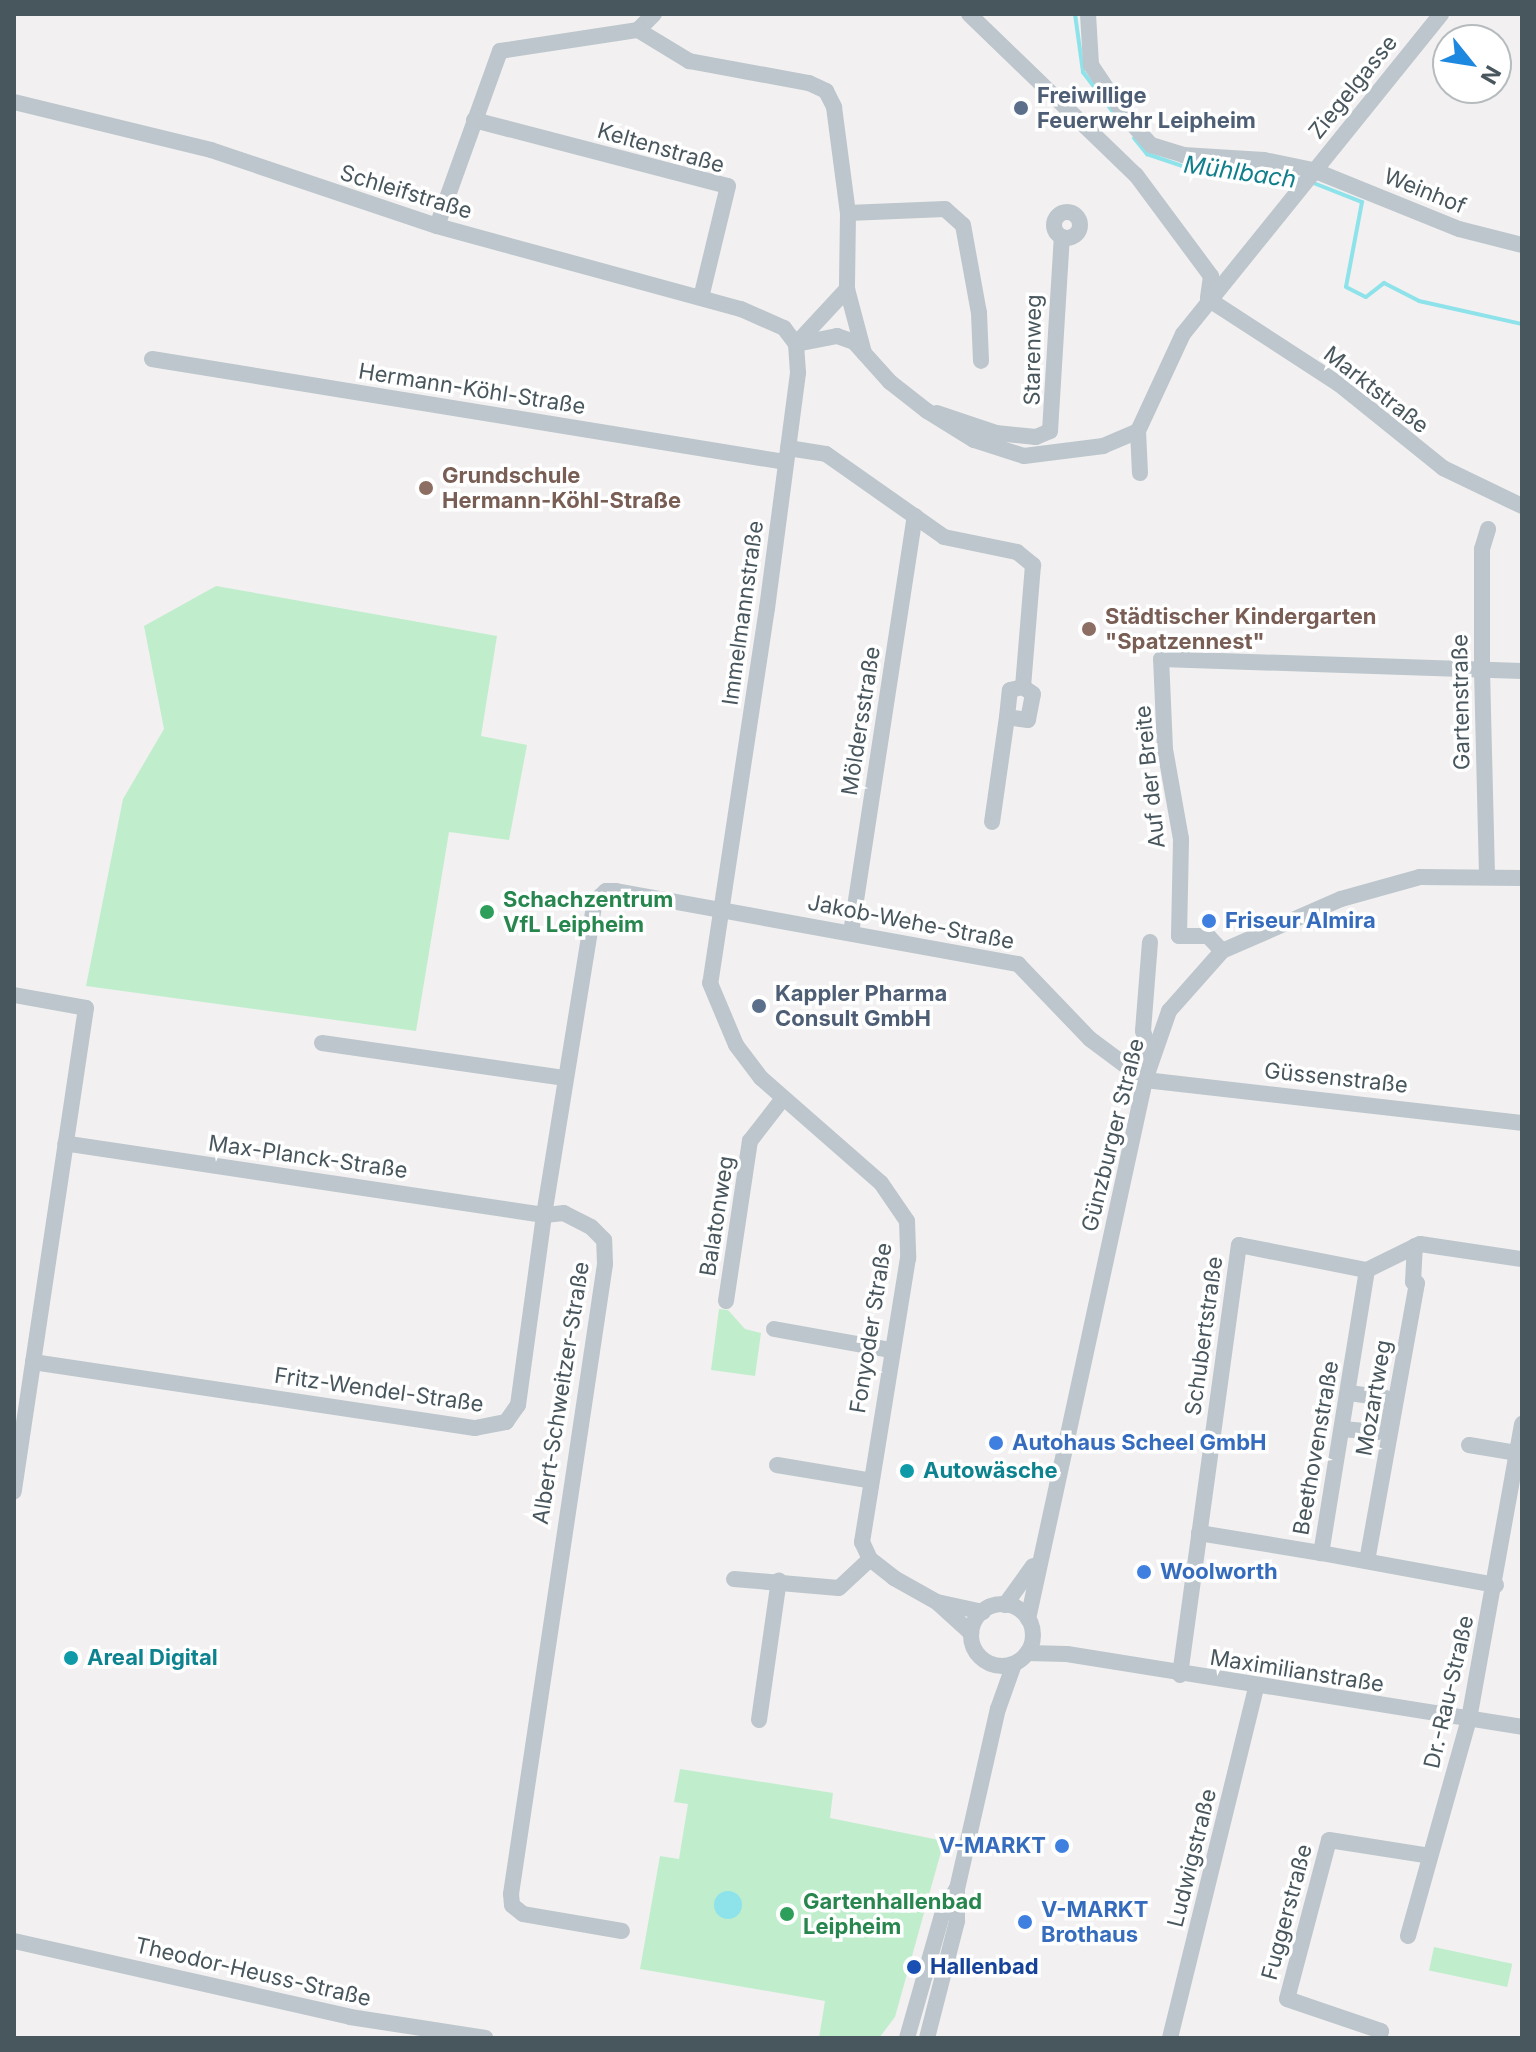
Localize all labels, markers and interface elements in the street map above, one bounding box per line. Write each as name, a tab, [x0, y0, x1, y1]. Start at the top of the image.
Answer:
north arrow	[1432, 24, 1512, 104]
street label: Ziegelgasse	[1303, 30, 1403, 144]
text: N	[1476, 61, 1507, 89]
place label: Freiwillige Feuerwehr Leipheim	[1037, 82, 1256, 134]
marker: Freiwillige Feuerwehr Leipheim	[1012, 99, 1030, 117]
street label: Keltenstraße	[594, 117, 728, 179]
water label: Mühlbach	[1182, 150, 1298, 194]
street label: Schleifstraße	[337, 159, 475, 225]
street label: Weinhof	[1380, 163, 1470, 219]
street label: Starenweg	[1019, 294, 1047, 406]
street label: Marktstraße	[1318, 341, 1434, 439]
street label: Hermann-Köhl-Straße	[357, 358, 587, 420]
place label: Grundschule Hermann-Köhl-Straße	[442, 462, 681, 514]
marker: Grundschule Hermann-Köhl-Straße	[417, 479, 435, 497]
street label: Immelmannstraße	[717, 519, 769, 707]
place label: Städtischer Kindergarten "Spatzennest"	[1105, 603, 1377, 654]
marker: Städtischer Kindergarten "Spatzennest"	[1080, 620, 1098, 638]
street label: Gartenstraße	[1447, 634, 1475, 770]
street label: Möldersstraße	[836, 645, 886, 797]
street label: Auf der Breite	[1129, 704, 1171, 850]
place label: Schachzentrum VfL Leipheim	[503, 886, 673, 938]
street label: Jakob-Wehe-Straße	[805, 889, 1017, 955]
marker: Schachzentrum VfL Leipheim	[478, 903, 496, 921]
place label: Friseur Almira	[1225, 908, 1376, 934]
marker: Friseur Almira	[1200, 912, 1218, 930]
place label: Kappler Pharma Consult GmbH	[775, 980, 947, 1032]
marker: Kappler Pharma Consult GmbH	[750, 997, 768, 1015]
street label: Günzburger Straße	[1076, 1036, 1150, 1234]
street label: Güssenstraße	[1263, 1057, 1409, 1099]
street label: Max-Planck-Straße	[207, 1130, 409, 1184]
street label: Balatonweg	[694, 1154, 740, 1278]
street label: Fonyoder Straße	[844, 1241, 898, 1415]
street label: Schubertstraße	[1180, 1255, 1228, 1417]
street label: Albert-Schweitzer-Straße	[527, 1260, 595, 1526]
street label: Mozartweg	[1351, 1338, 1397, 1458]
street label: Beethovenstraße	[1288, 1359, 1344, 1537]
street label: Fritz-Wendel-Straße	[273, 1362, 485, 1418]
place label: Autohaus Scheel GmbH	[1012, 1430, 1266, 1456]
marker: Autohaus Scheel GmbH	[987, 1434, 1005, 1452]
place label: Autowäsche	[923, 1458, 1058, 1484]
marker: Autowäsche	[898, 1462, 916, 1480]
place label: Woolworth	[1160, 1559, 1278, 1585]
marker: Woolworth	[1135, 1563, 1153, 1581]
street label: Dr.-Rau-Straße	[1419, 1613, 1479, 1771]
street label: Maximilianstraße	[1208, 1644, 1386, 1698]
place label: Areal Digital	[87, 1645, 218, 1671]
marker: Areal Digital	[62, 1649, 80, 1667]
street label: Ludwigstraße	[1162, 1786, 1222, 1930]
place label: V-MARKT	[939, 1833, 1046, 1859]
marker: V-MARKT	[1053, 1837, 1071, 1855]
street label: Fuggerstraße	[1256, 1841, 1318, 1983]
place label: Gartenhallenbad Leipheim	[803, 1888, 982, 1940]
place label: V-MARKT Brothaus	[1041, 1896, 1148, 1948]
marker: Gartenhallenbad Leipheim	[778, 1905, 796, 1923]
marker: V-MARKT Brothaus	[1016, 1913, 1034, 1931]
street label: Theodor-Heuss-Straße	[132, 1932, 374, 2012]
place label: Hallenbad	[930, 1954, 1039, 1980]
marker: Hallenbad	[905, 1958, 923, 1976]

